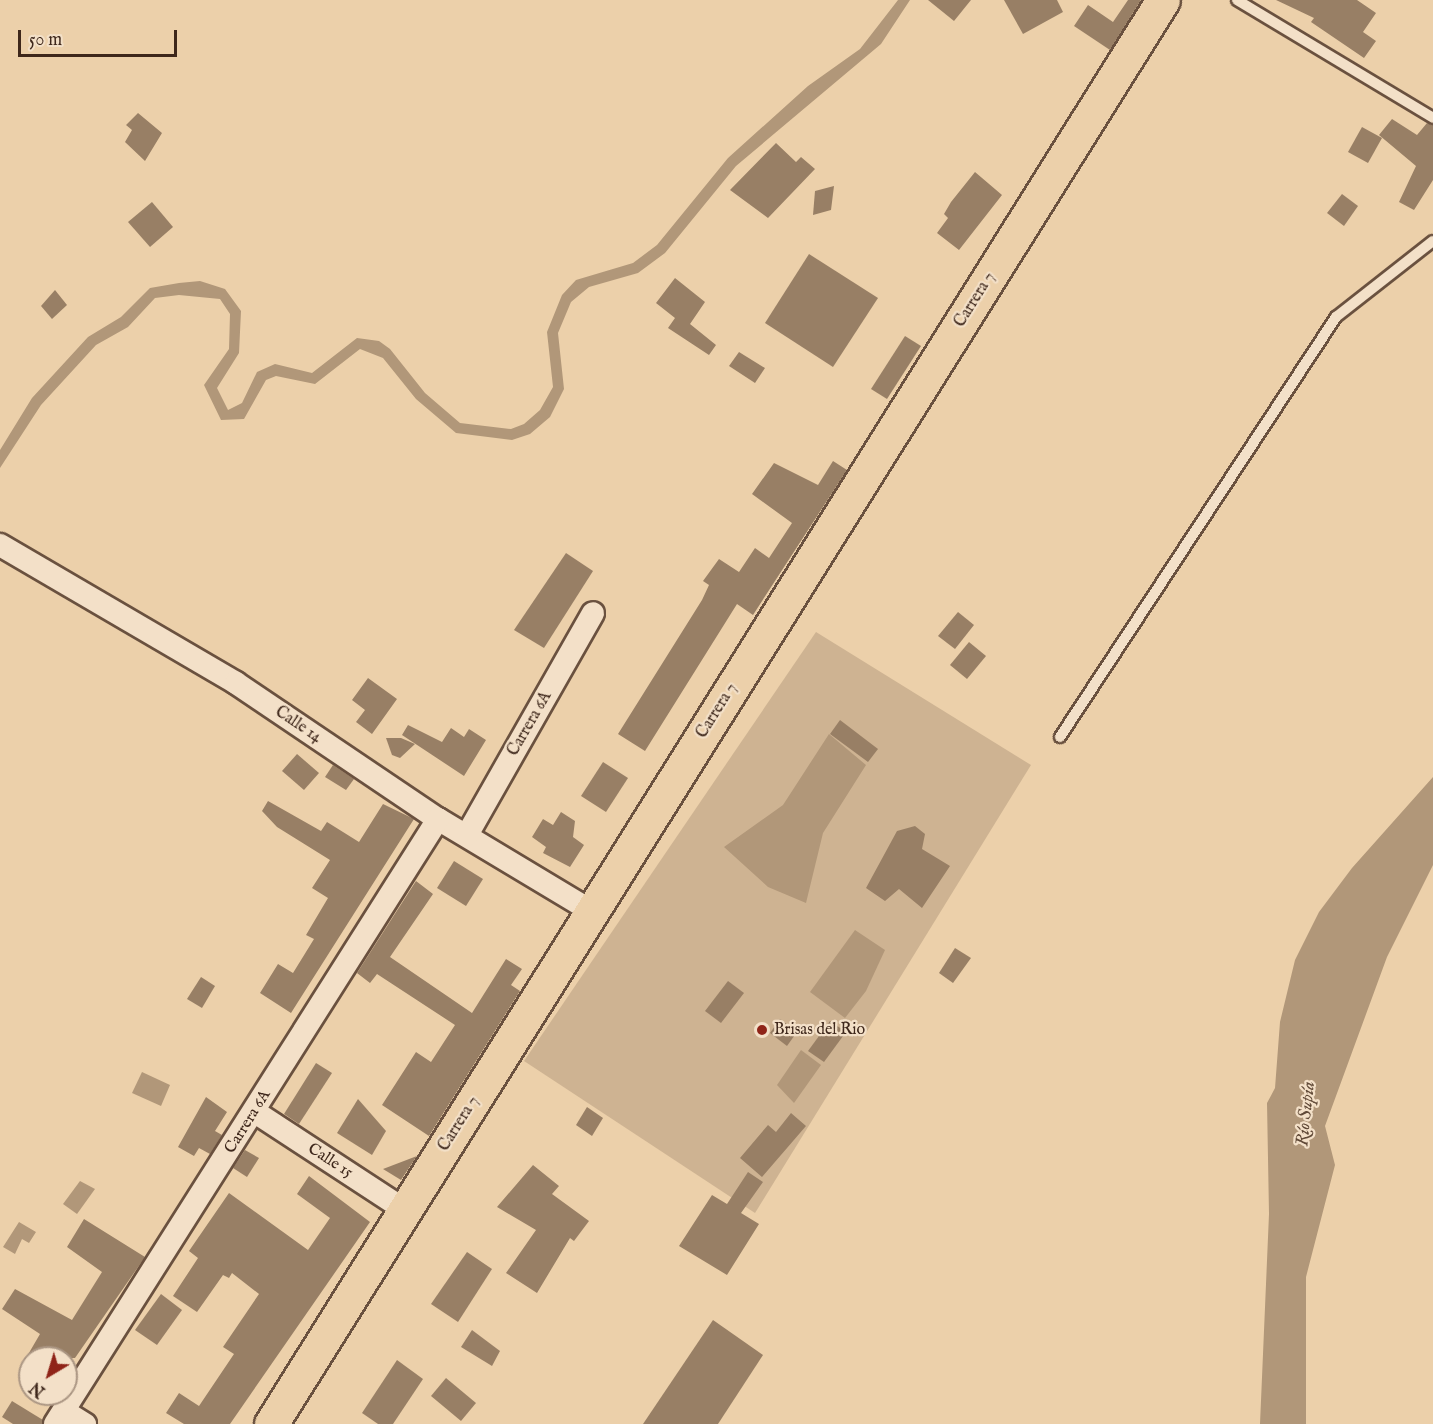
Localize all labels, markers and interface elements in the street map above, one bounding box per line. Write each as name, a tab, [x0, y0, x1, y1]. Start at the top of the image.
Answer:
scale bar	[21, 18, 180, 56]
text: 50 m	[29, 29, 62, 52]
street label: Carrera 7	[951, 269, 999, 331]
street label: Carrera 7	[693, 680, 741, 742]
street label: Carrera 6A	[504, 688, 556, 760]
street label: Calle 14	[271, 703, 325, 747]
place label: Brisas del Rio	[774, 1020, 865, 1040]
marker: Brisas del Rio	[755, 1023, 769, 1037]
water label: Río Supía	[1293, 1080, 1321, 1148]
street label: Carrera 6A	[221, 1087, 275, 1157]
street label: Carrera 7	[435, 1093, 483, 1155]
street label: Calle 15	[304, 1139, 356, 1183]
north arrow	[18, 1346, 78, 1406]
text: N	[27, 1376, 50, 1401]

